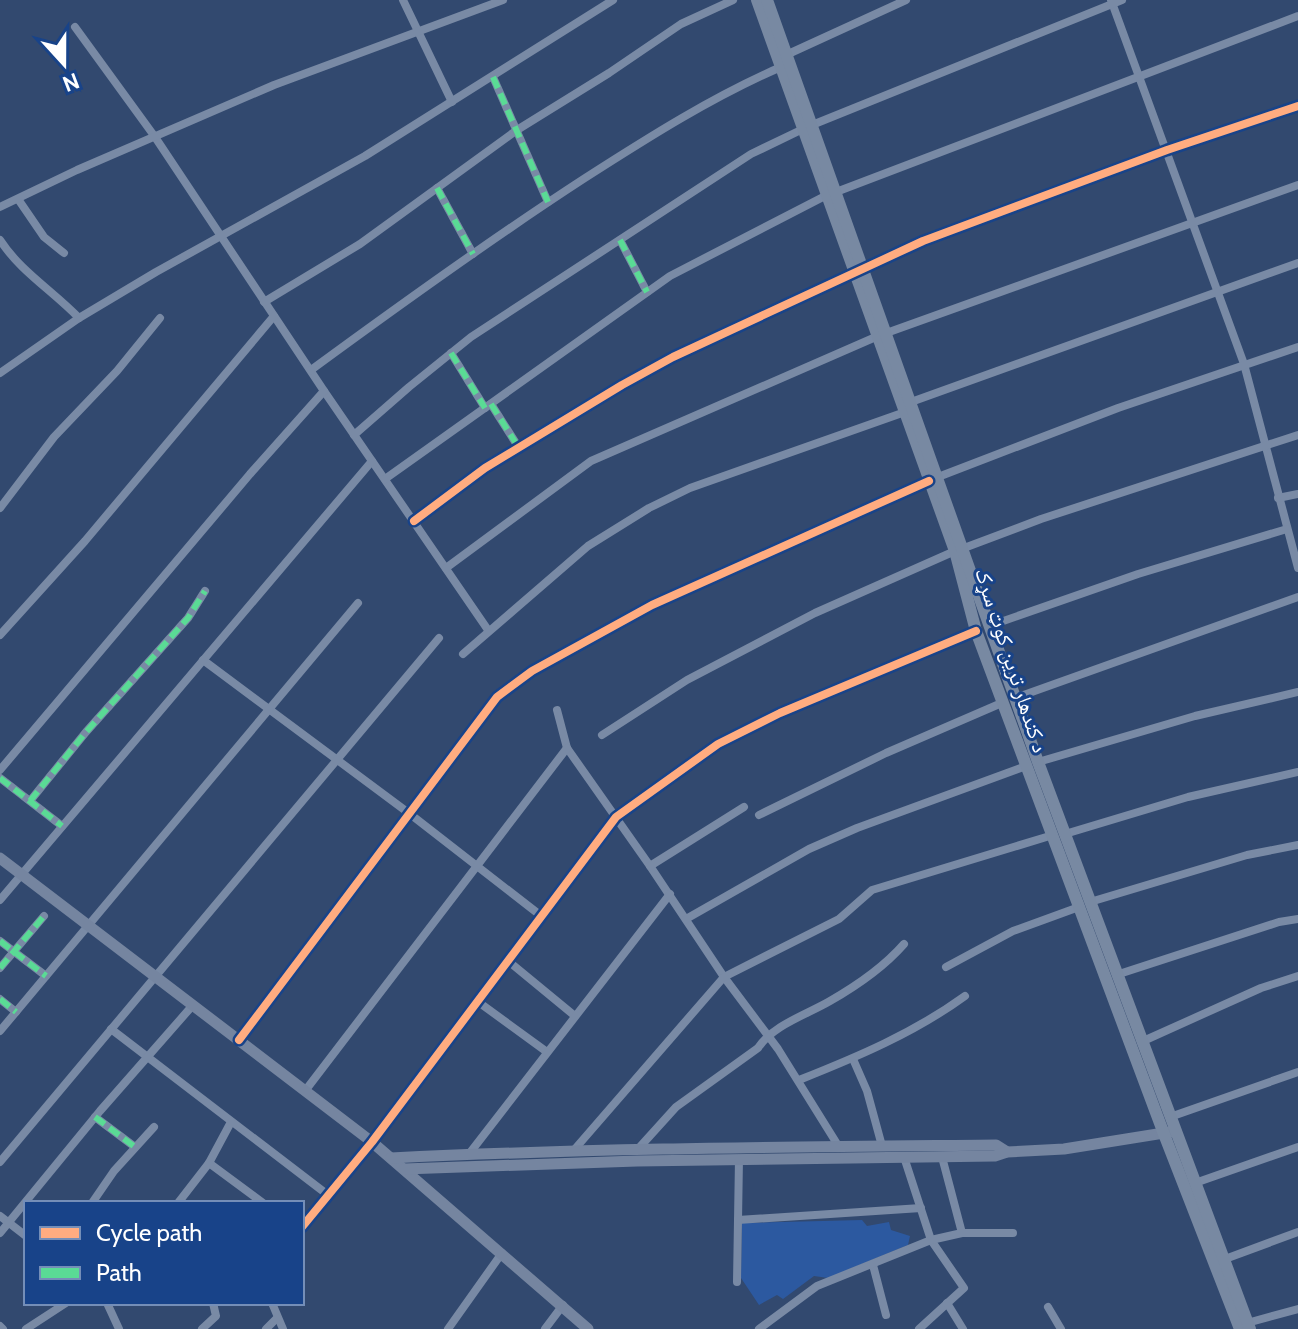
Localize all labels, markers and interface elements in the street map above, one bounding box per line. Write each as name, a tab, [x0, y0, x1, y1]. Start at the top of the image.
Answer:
north arrow	[24, 24, 104, 104]
text: N	[59, 67, 83, 98]
street label: د کندهار ترين کوټ سړک	[969, 564, 1054, 756]
legend	[24, 1201, 304, 1305]
text: Cycle path	[96, 1218, 202, 1247]
text: Path	[96, 1258, 142, 1287]

